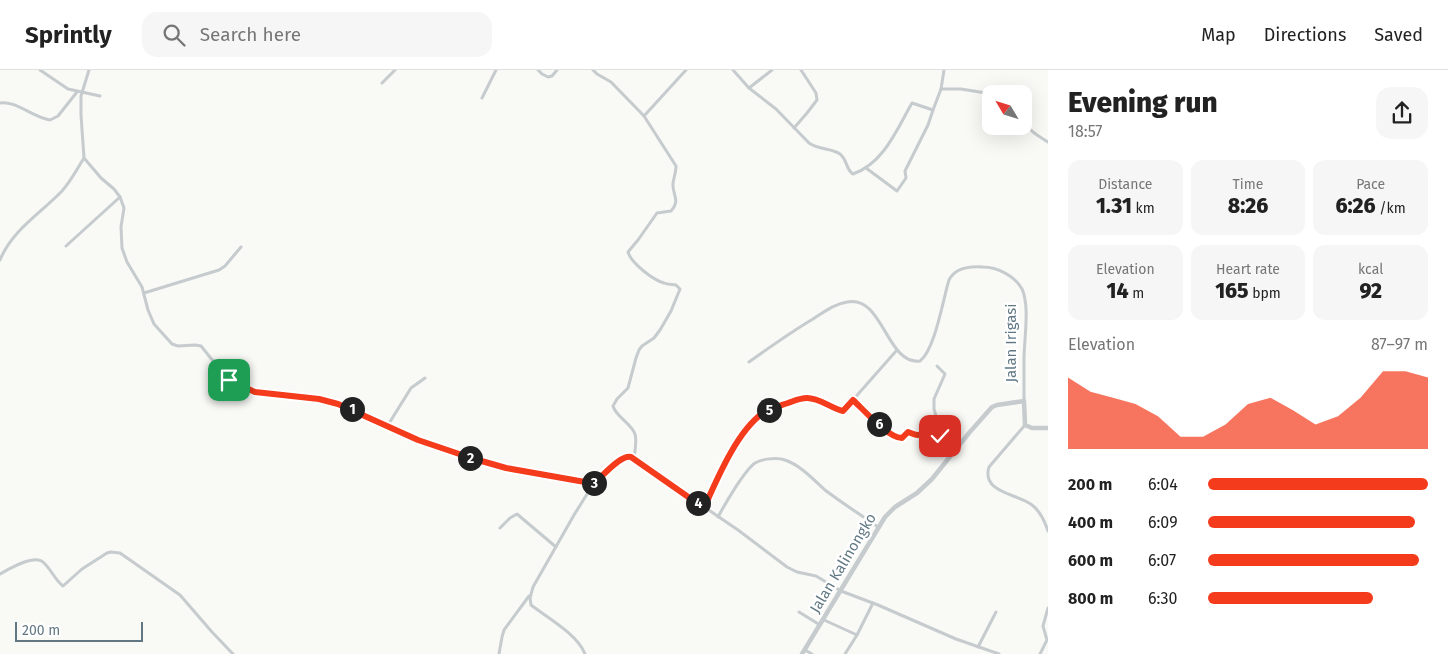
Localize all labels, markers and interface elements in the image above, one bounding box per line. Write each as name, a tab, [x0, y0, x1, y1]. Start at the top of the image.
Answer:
search box	[142, 12, 492, 57]
text: Sprintly	[25, 21, 112, 49]
icon: search	[160, 21, 188, 49]
text: Search here	[200, 23, 301, 46]
text: Map	[1201, 24, 1236, 46]
text: Directions	[1264, 24, 1346, 46]
text: Saved	[1374, 24, 1423, 46]
north arrow	[982, 85, 1032, 135]
map controls	[982, 85, 1032, 135]
text: Evening run	[1068, 86, 1218, 119]
button: share	[1376, 87, 1428, 139]
text: 18:57	[1068, 122, 1102, 141]
text: Distance	[1098, 176, 1152, 193]
text: Time	[1233, 176, 1263, 193]
text: Pace	[1356, 176, 1385, 193]
text: 1.31	[1096, 193, 1132, 219]
text: 8:26	[1228, 193, 1268, 219]
text: 6:26	[1336, 193, 1376, 219]
text: km	[1132, 200, 1155, 217]
text: /km	[1376, 200, 1406, 217]
text: Elevation	[1096, 261, 1155, 278]
text: Heart rate	[1216, 261, 1280, 278]
text: kcal	[1358, 261, 1383, 278]
text: 14	[1106, 278, 1128, 304]
text: 165	[1215, 278, 1248, 304]
text: 92	[1359, 278, 1382, 304]
text: m	[1128, 285, 1144, 302]
text: bpm	[1248, 285, 1281, 302]
street label: Jalan Irigasi	[1002, 303, 1020, 383]
text: Elevation	[1068, 335, 1135, 354]
text: 87–97 m	[1371, 335, 1428, 354]
pin	[208, 359, 250, 401]
icon: arrive	[215, 366, 243, 394]
pin: 1	[340, 396, 364, 422]
pin: 5	[756, 398, 782, 422]
text: 1	[349, 401, 356, 418]
text: 5	[766, 402, 773, 419]
pin: 6	[866, 412, 892, 436]
pin	[919, 415, 961, 457]
text: 6	[876, 416, 883, 433]
icon: check	[926, 422, 954, 450]
pin: 2	[458, 446, 482, 470]
text: 2	[467, 450, 474, 467]
pin: 3	[582, 470, 606, 496]
text: 3	[591, 475, 598, 492]
text: 200 m	[1068, 475, 1112, 494]
text: 6:04	[1148, 475, 1178, 494]
pin: 4	[686, 490, 710, 516]
text: 4	[695, 495, 702, 512]
street label: Jalan Kalinongko	[806, 510, 880, 616]
text: 400 m	[1068, 513, 1113, 532]
text: 6:09	[1148, 513, 1178, 532]
text: 600 m	[1068, 551, 1113, 570]
text: 6:07	[1148, 551, 1176, 570]
text: 800 m	[1068, 589, 1113, 608]
text: 6:30	[1148, 589, 1177, 608]
scale bar	[15, 619, 142, 642]
text: 200 m	[22, 622, 60, 639]

